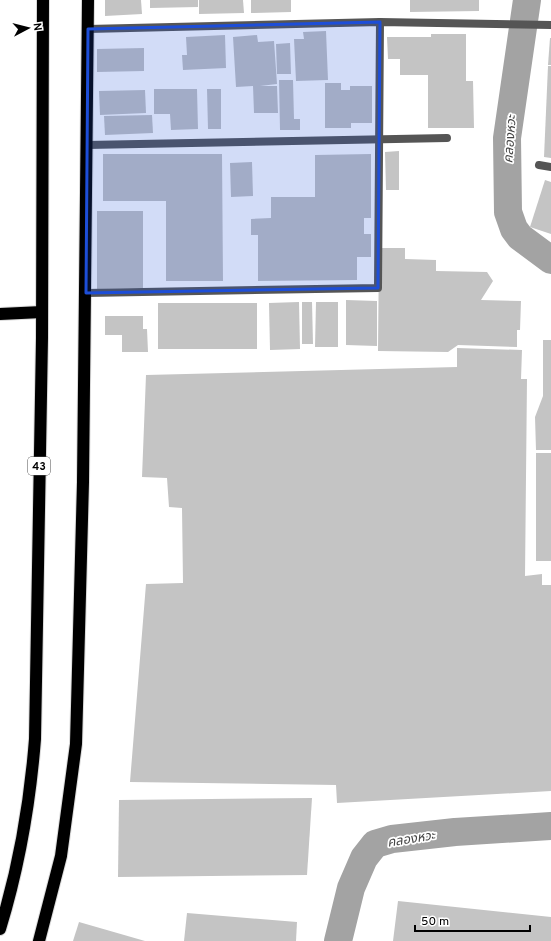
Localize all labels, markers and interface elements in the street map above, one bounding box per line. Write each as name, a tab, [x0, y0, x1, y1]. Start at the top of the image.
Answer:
north arrow	[8, 8, 48, 48]
text: N	[30, 22, 44, 32]
water label: คลองหวะ	[501, 113, 521, 164]
road number: 43	[28, 457, 50, 475]
water label: คลองหวะ	[386, 828, 438, 852]
scale bar	[415, 907, 530, 933]
text: 50 m	[421, 914, 449, 930]

